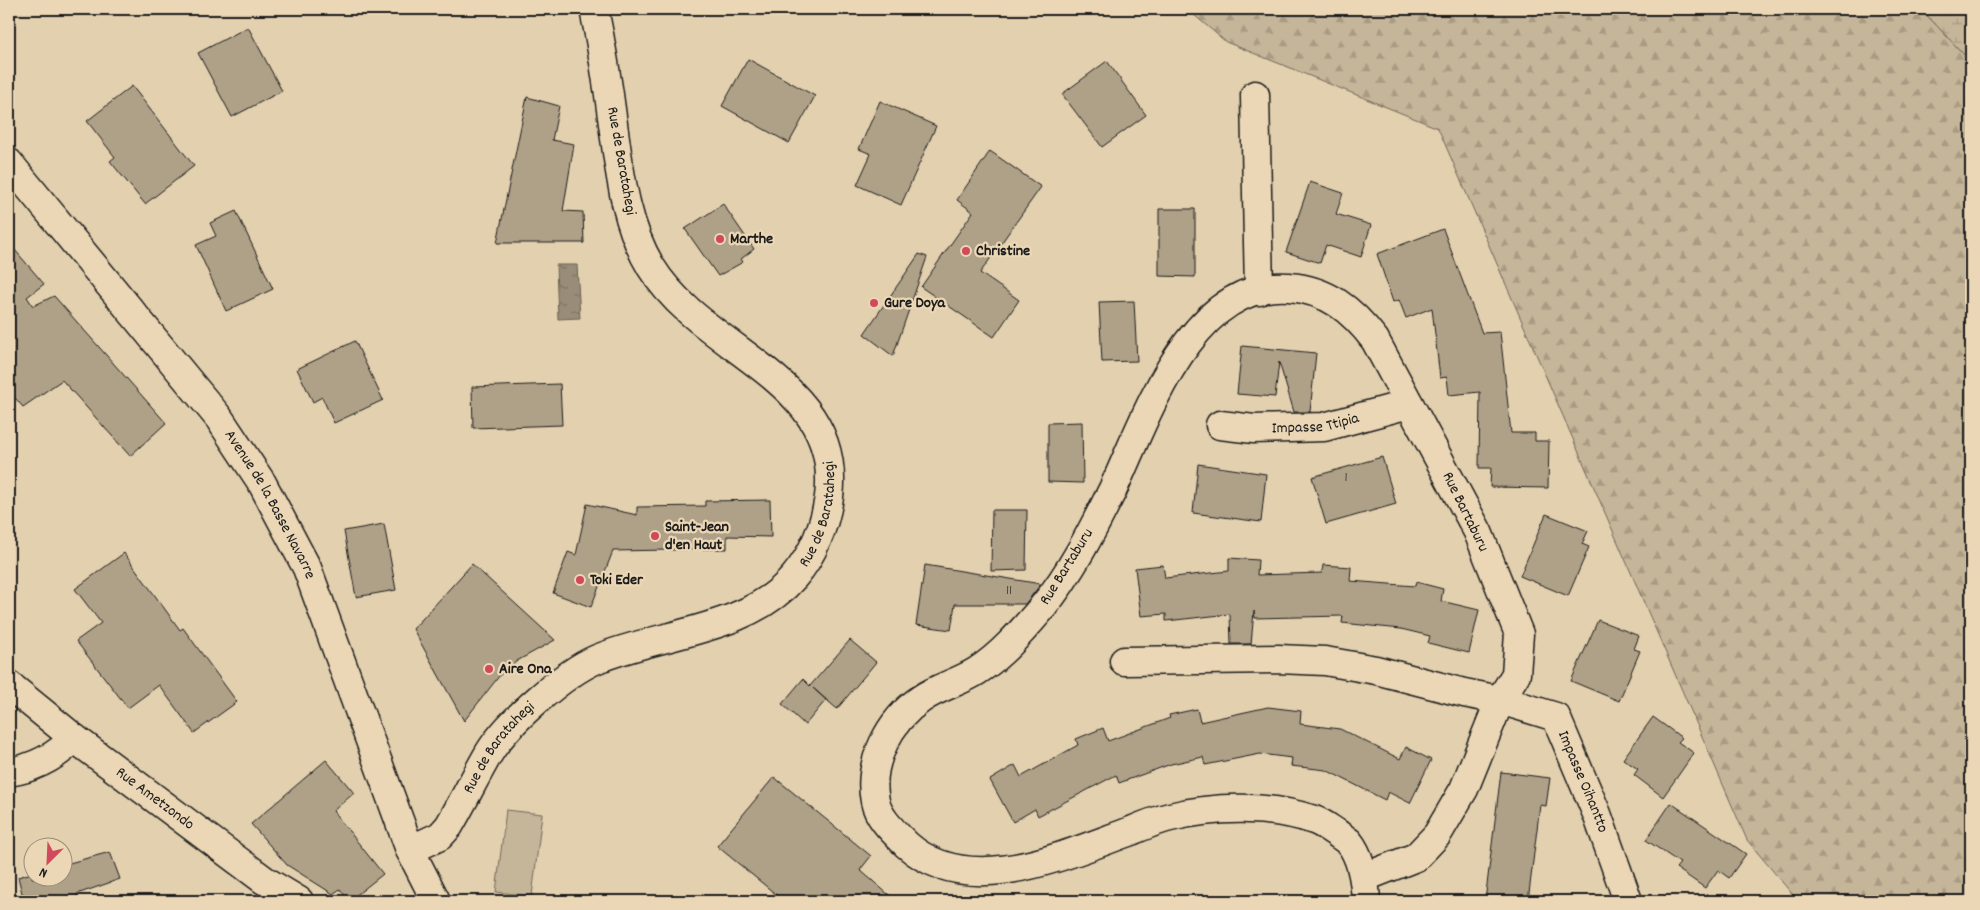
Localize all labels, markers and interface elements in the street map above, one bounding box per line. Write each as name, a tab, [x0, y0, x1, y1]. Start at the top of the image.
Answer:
street label: Rue de Baratahegi	[600, 105, 642, 217]
place label: Marthe	[730, 228, 773, 251]
marker: Marthe	[714, 233, 726, 245]
place label: Christine	[976, 240, 1030, 263]
marker: Christine	[960, 245, 972, 257]
place label: Gure Doya	[884, 292, 946, 315]
marker: Gure Doya	[868, 297, 880, 309]
street label: Impasse Ttipia	[1271, 406, 1362, 440]
street label: Avenue de la Basse Navarre	[218, 425, 322, 582]
street label: Rue de Baratahegi	[793, 459, 842, 572]
house number: 1	[1344, 468, 1348, 488]
street label: Rue Bartaburu	[1436, 468, 1494, 556]
place label: Saint-Jean d'en Haut	[665, 516, 729, 557]
street label: Rue Bartaburu	[1034, 524, 1100, 610]
marker: Saint-Jean d'en Haut	[649, 530, 661, 542]
place label: Toki Eder	[590, 569, 644, 592]
marker: Toki Eder	[574, 574, 586, 586]
house number: 11	[1006, 581, 1012, 601]
place label: Aire Ona	[499, 658, 553, 681]
marker: Aire Ona	[483, 663, 495, 675]
street label: Rue de Baratahegi	[457, 696, 540, 798]
street label: Impasse Oihantto	[1552, 727, 1614, 836]
street label: Rue Ametzondo	[111, 761, 199, 836]
north arrow	[22, 838, 72, 888]
text: N	[36, 861, 51, 883]

